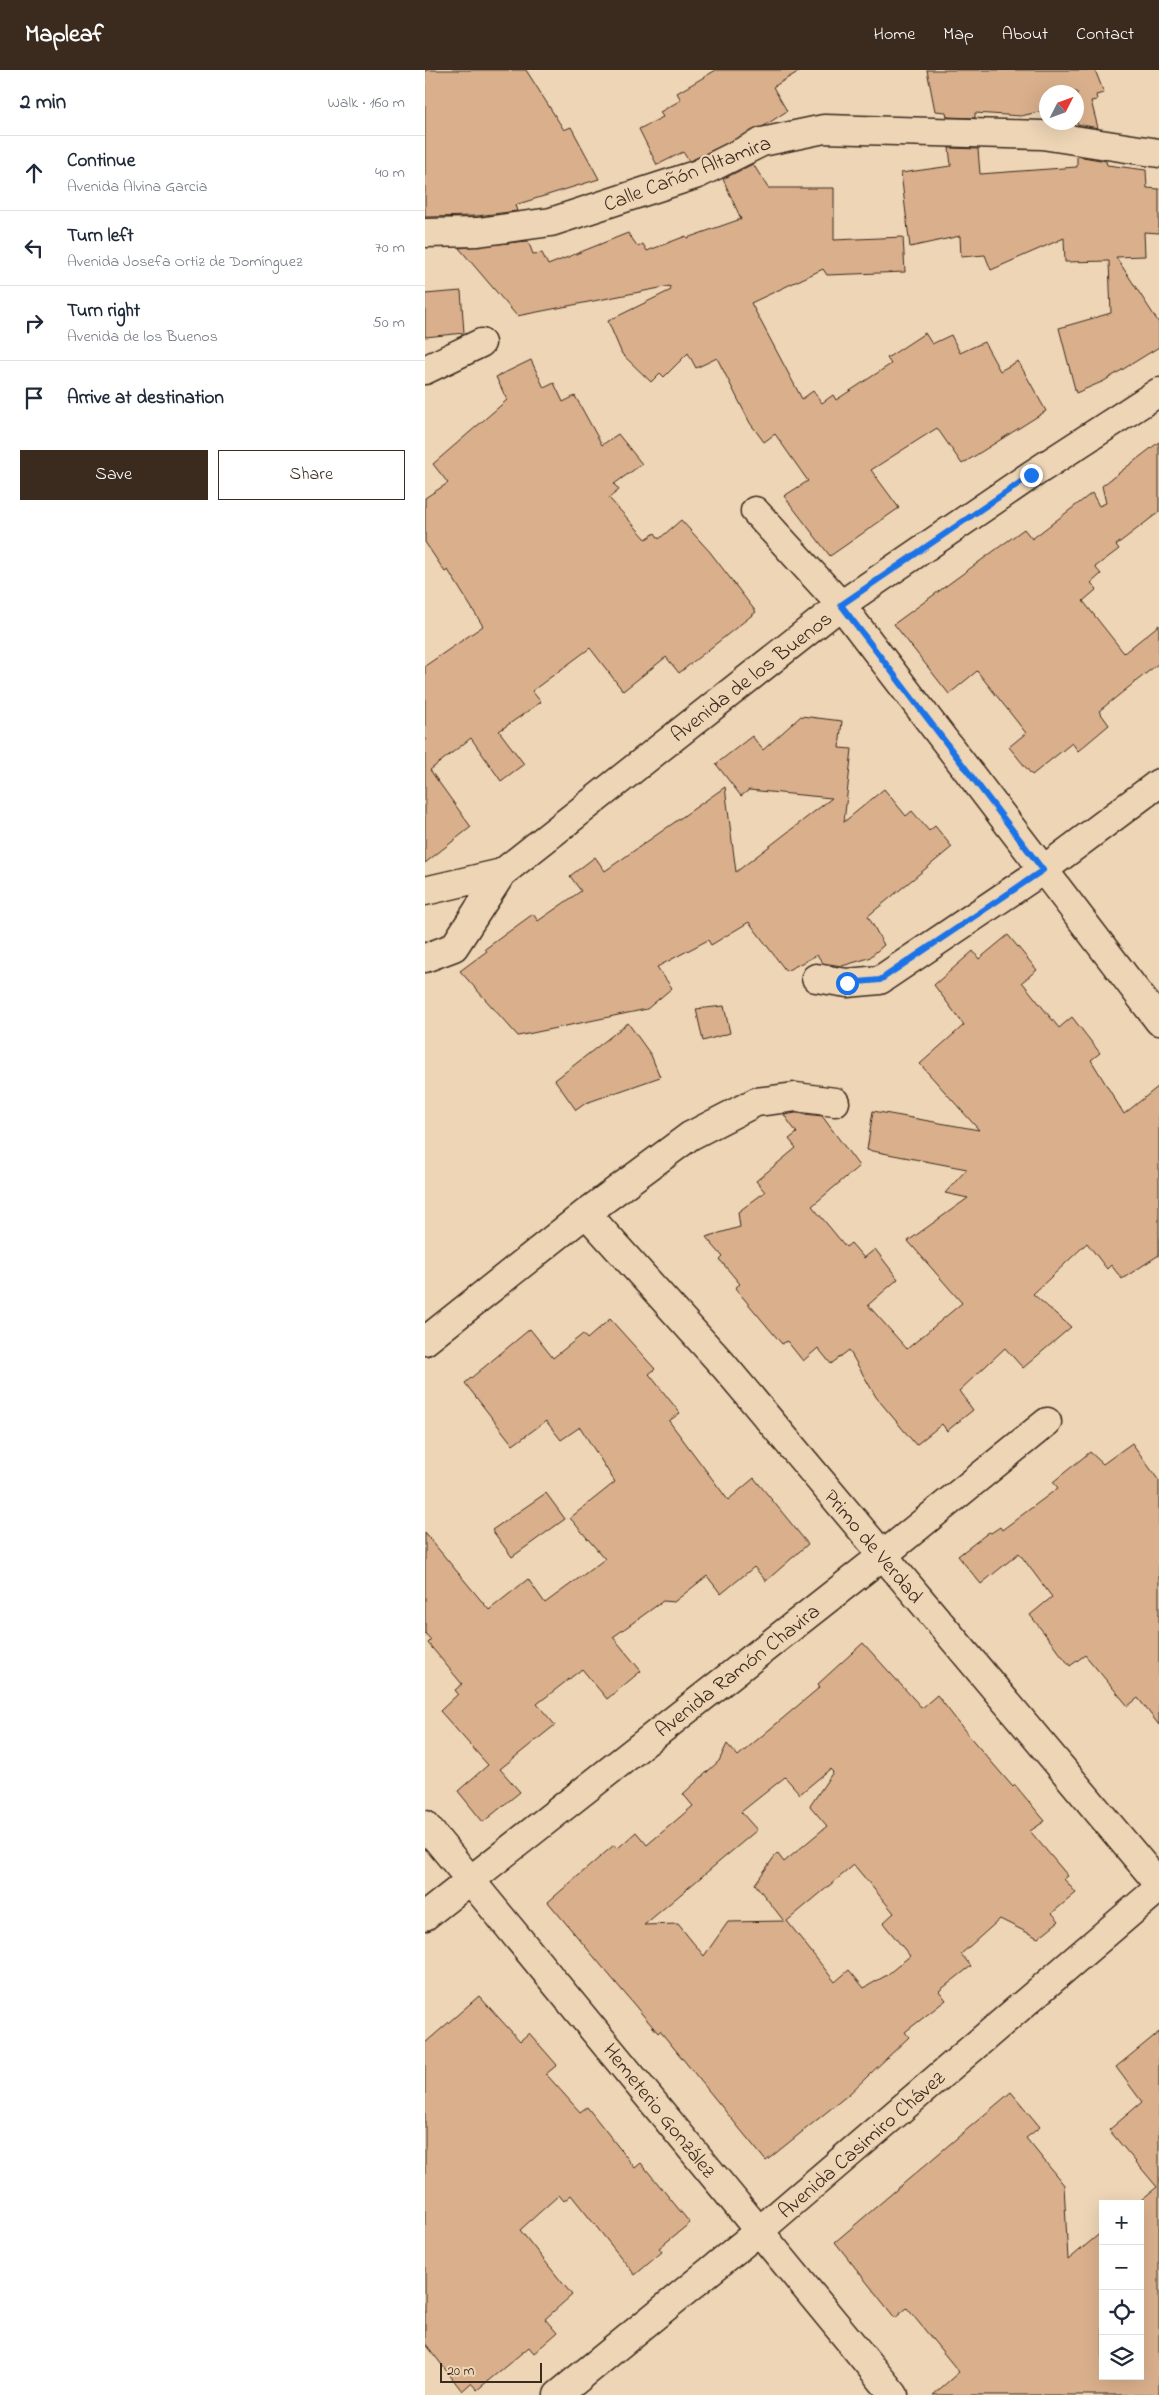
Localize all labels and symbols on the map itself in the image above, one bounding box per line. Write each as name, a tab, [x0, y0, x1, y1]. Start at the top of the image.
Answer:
north arrow	[1039, 85, 1084, 130]
street label: Calle Cañón Altamira	[600, 129, 776, 221]
route end	[1020, 464, 1043, 487]
street label: Avenida de los Buenos	[665, 605, 839, 750]
route start	[836, 972, 859, 995]
street label: Primo de Verdad	[816, 1484, 929, 1611]
street label: Avenida Ramón Chavira	[649, 1598, 827, 1746]
street label: Hemeterio González	[595, 2037, 722, 2185]
street label: Avenida Casimiro Chávez	[772, 2064, 953, 2227]
scale bar	[440, 2360, 543, 2383]

